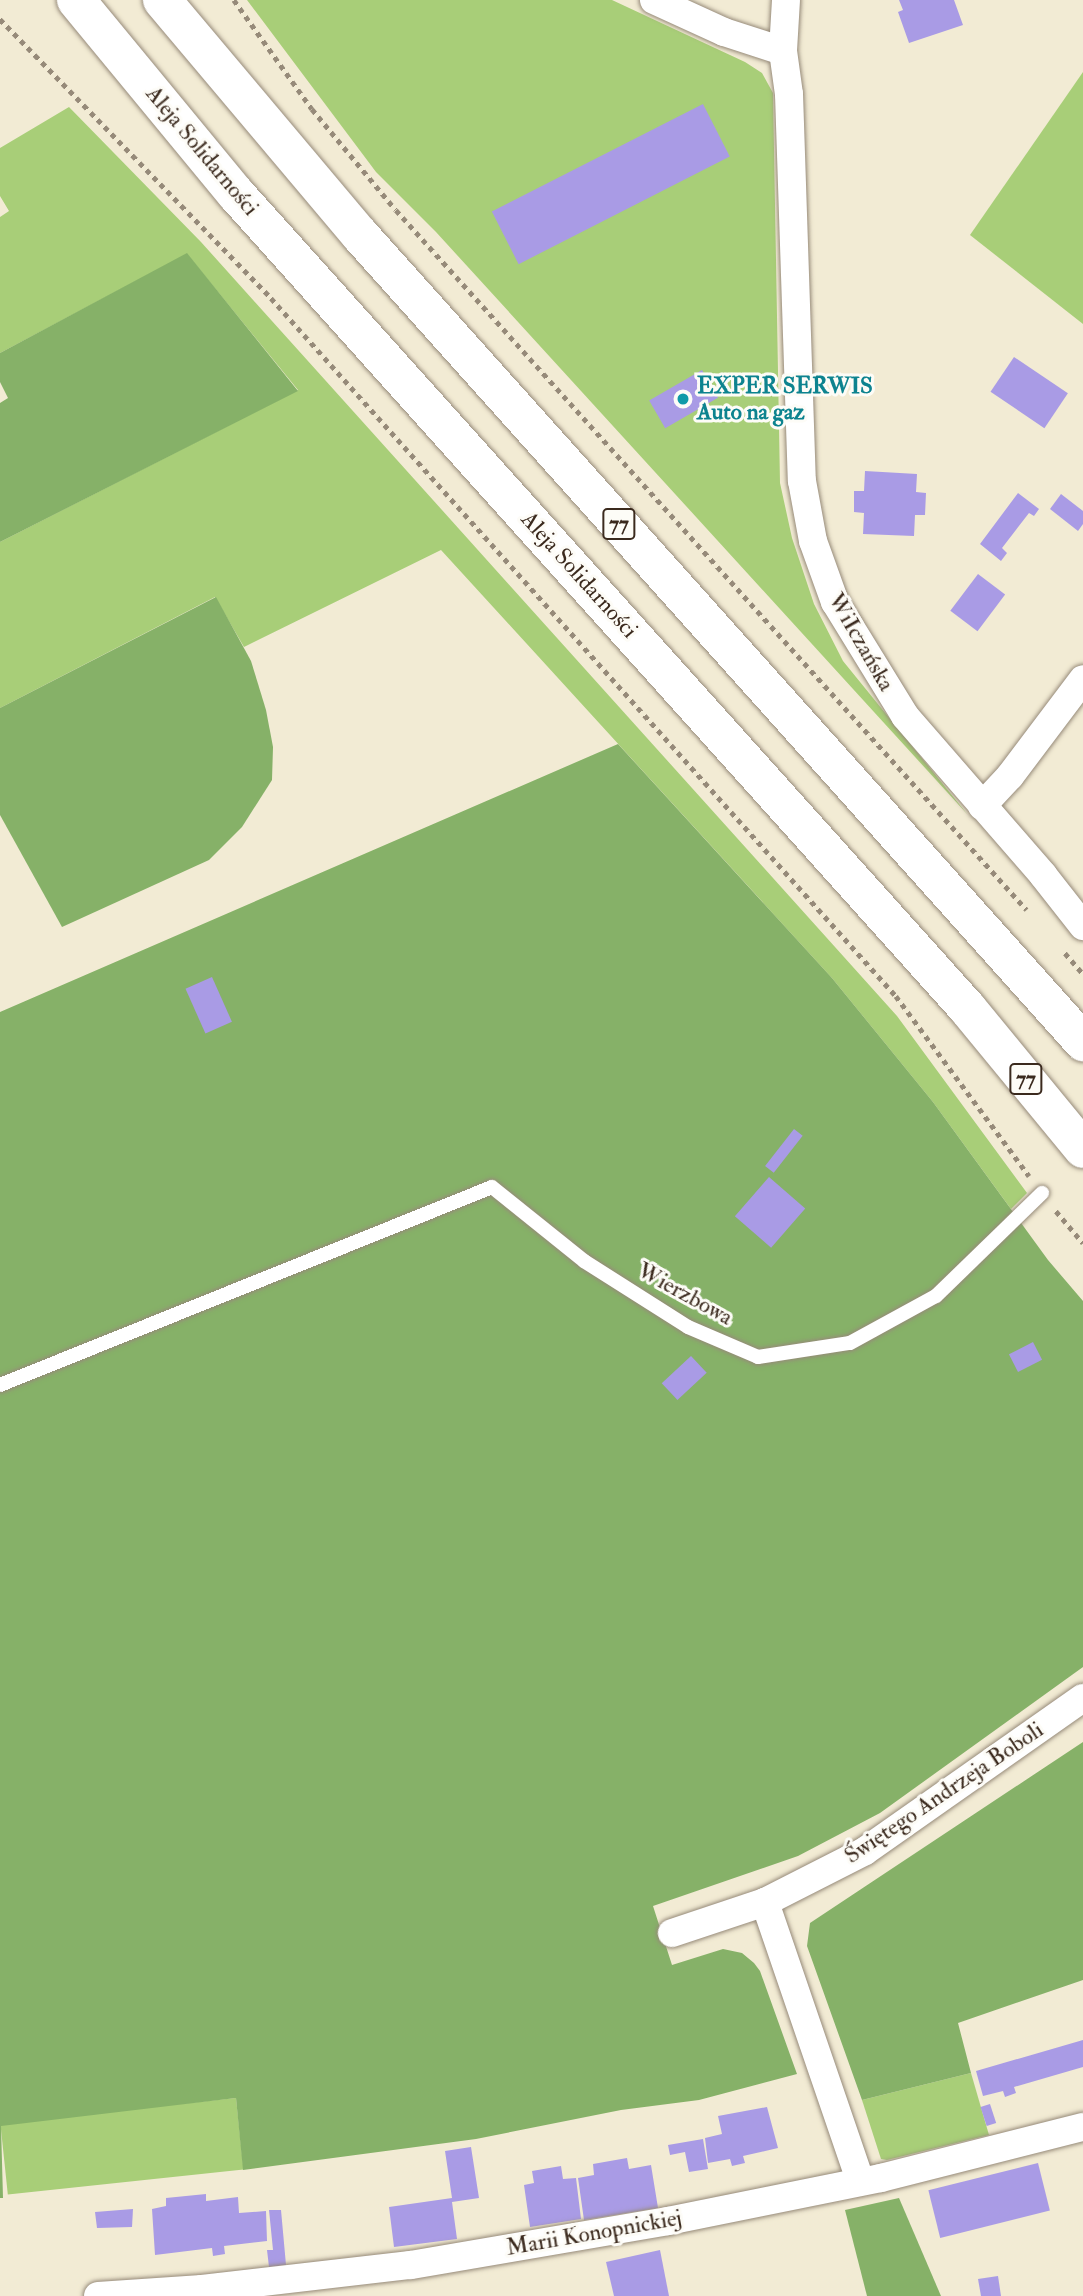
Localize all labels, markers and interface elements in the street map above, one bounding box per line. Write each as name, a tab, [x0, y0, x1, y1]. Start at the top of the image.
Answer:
street label: Aleja Solidarności	[140, 81, 264, 221]
place label: EXPER SERWIS Auto na gaz	[697, 372, 873, 426]
marker: EXPER SERWIS Auto na gaz	[675, 391, 691, 407]
street label: Aleja Solidarności	[515, 506, 643, 644]
road number: 77	[602, 506, 636, 542]
street label: WiIczańska	[822, 588, 900, 696]
road number: 77	[1009, 1062, 1044, 1096]
street label: Wierzbowa	[633, 1257, 737, 1331]
street label: Świętego Andrzeja Boboli	[839, 1716, 1049, 1870]
street label: Marii Konopnickiej	[504, 2204, 684, 2262]

